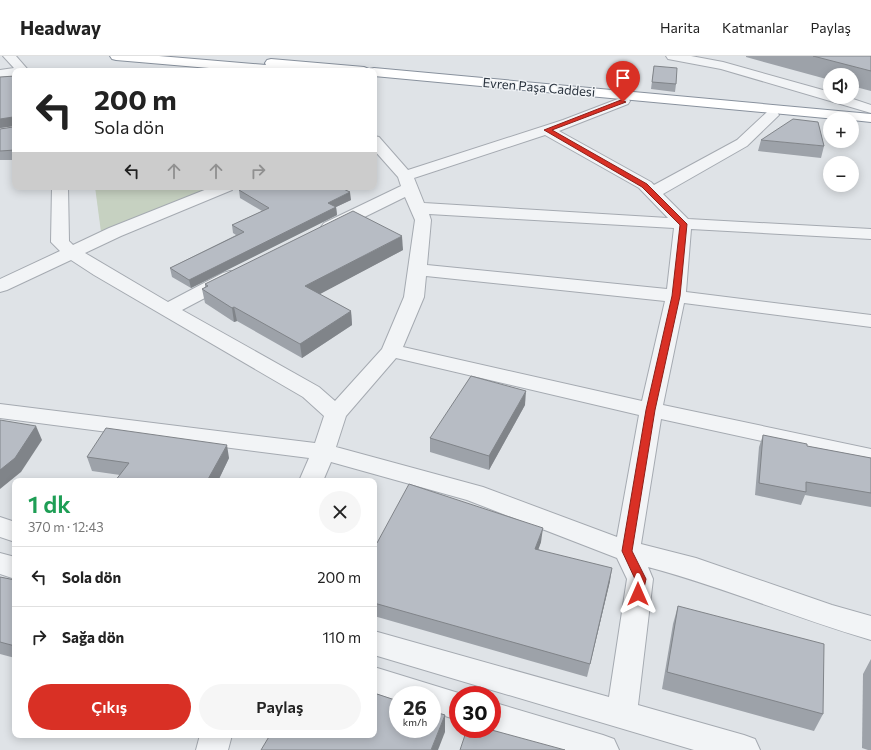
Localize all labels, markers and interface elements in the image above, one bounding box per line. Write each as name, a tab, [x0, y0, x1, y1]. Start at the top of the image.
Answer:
text: Headway	[20, 16, 101, 39]
text: Harita	[660, 19, 700, 36]
text: Katmanlar	[722, 19, 789, 36]
text: Paylaş	[811, 19, 851, 36]
pin	[606, 61, 640, 102]
icon: arrive	[612, 67, 634, 89]
map controls	[823, 68, 859, 192]
button: sound	[823, 68, 859, 104]
street label: Evren Paşa Caddesi	[482, 74, 596, 100]
text: 200 m	[94, 82, 177, 116]
icon: left	[28, 84, 80, 136]
button: +	[823, 112, 859, 148]
text: Sola dön	[94, 116, 164, 138]
button: −	[823, 156, 859, 192]
icon: left	[121, 160, 143, 182]
icon: ahead	[163, 160, 185, 182]
icon: ahead	[205, 160, 227, 182]
icon: right	[247, 160, 269, 182]
text: 1 dk	[28, 489, 71, 518]
button: close	[319, 491, 361, 533]
text: 370 m · 12:43	[28, 519, 104, 535]
icon: left	[28, 566, 50, 588]
text: Sola dön	[62, 568, 121, 586]
text: 200 m	[317, 568, 361, 586]
position arrow	[617, 573, 659, 615]
icon: right	[28, 626, 50, 648]
text: Sağa dön	[62, 628, 124, 646]
text: 110 m	[322, 628, 361, 646]
button: Çıkış	[28, 684, 191, 730]
button: Paylaş	[199, 684, 361, 730]
speed limit sign: 30	[449, 686, 501, 738]
text: 26	[403, 695, 427, 719]
text: km/h	[403, 716, 427, 728]

